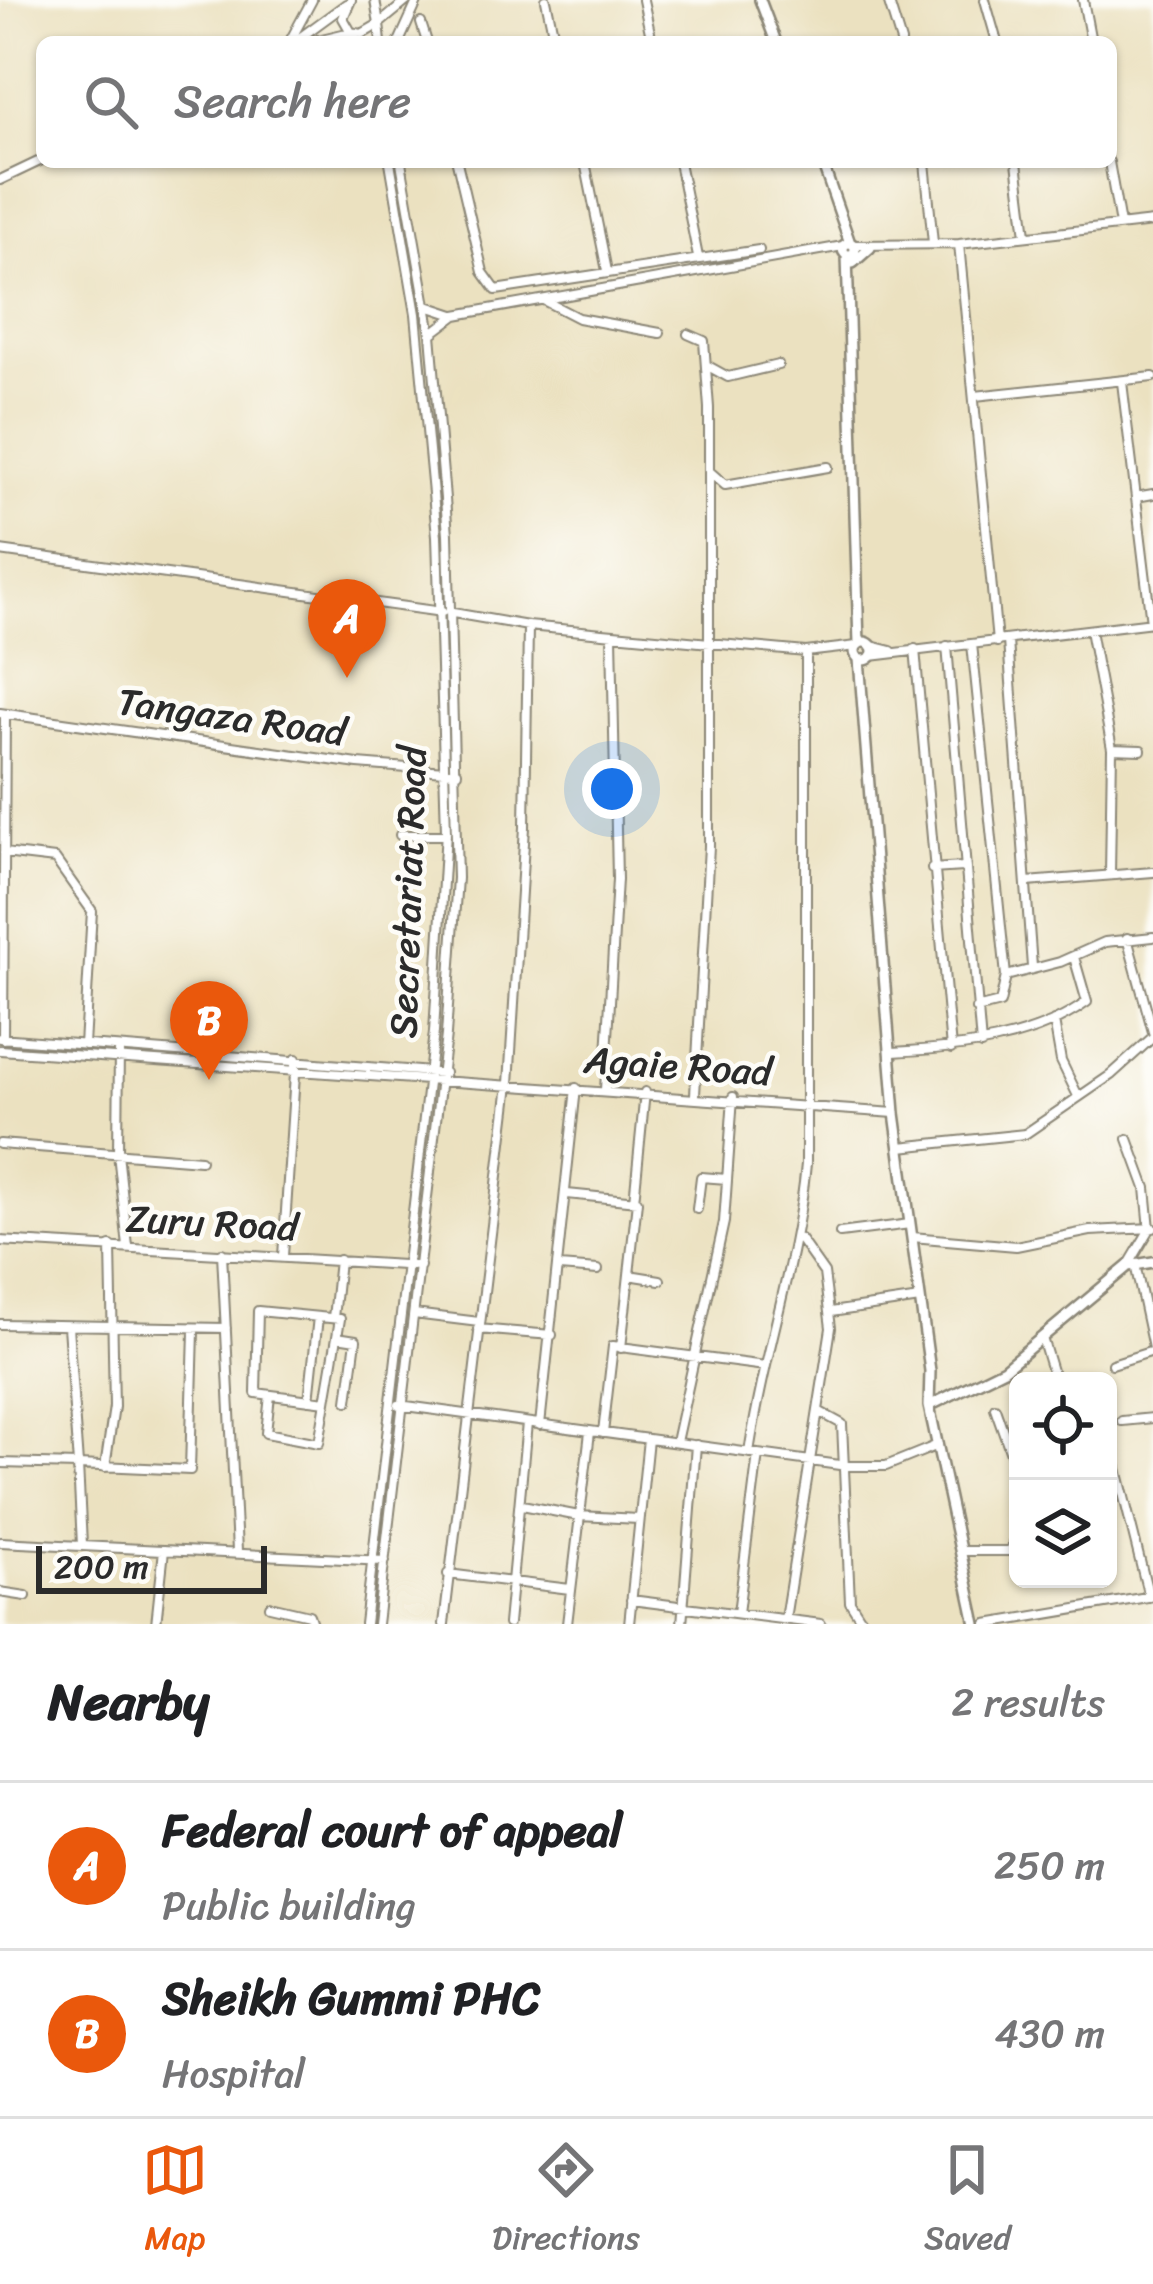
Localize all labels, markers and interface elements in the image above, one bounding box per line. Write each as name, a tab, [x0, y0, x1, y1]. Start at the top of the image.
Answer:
search box	[36, 36, 1117, 168]
text: Search here	[174, 62, 411, 142]
icon: search	[78, 69, 144, 135]
pin: A	[308, 579, 386, 678]
street label: Tangaza Road	[113, 666, 353, 767]
street label: Secretariat Road	[368, 742, 447, 1039]
your location	[582, 759, 642, 819]
pin: B	[170, 981, 248, 1080]
street label: Agaie Road	[581, 1024, 777, 1107]
street label: Zuru Road	[124, 1184, 302, 1262]
map controls	[1009, 1372, 1117, 1588]
button: locate	[1009, 1372, 1117, 1480]
button: layers	[1009, 1480, 1117, 1588]
text: 200 m	[54, 1538, 149, 1596]
scale bar	[36, 1540, 267, 1593]
text: Nearby	[48, 1657, 209, 1747]
text: 2 results	[951, 1668, 1105, 1737]
text: Federal court of appeal	[162, 1791, 622, 1871]
text: A	[74, 1831, 100, 1900]
text: 250 m	[994, 1831, 1105, 1900]
text: Public building	[162, 1871, 416, 1940]
text: Sheikh Gummi PHC	[162, 1959, 540, 2039]
text: B	[75, 1999, 99, 2068]
text: 430 m	[994, 1999, 1105, 2068]
text: Hospital	[162, 2039, 305, 2108]
tab: Map	[142, 2137, 208, 2267]
tab: Directions	[492, 2137, 640, 2267]
tab: Saved	[924, 2137, 1011, 2267]

